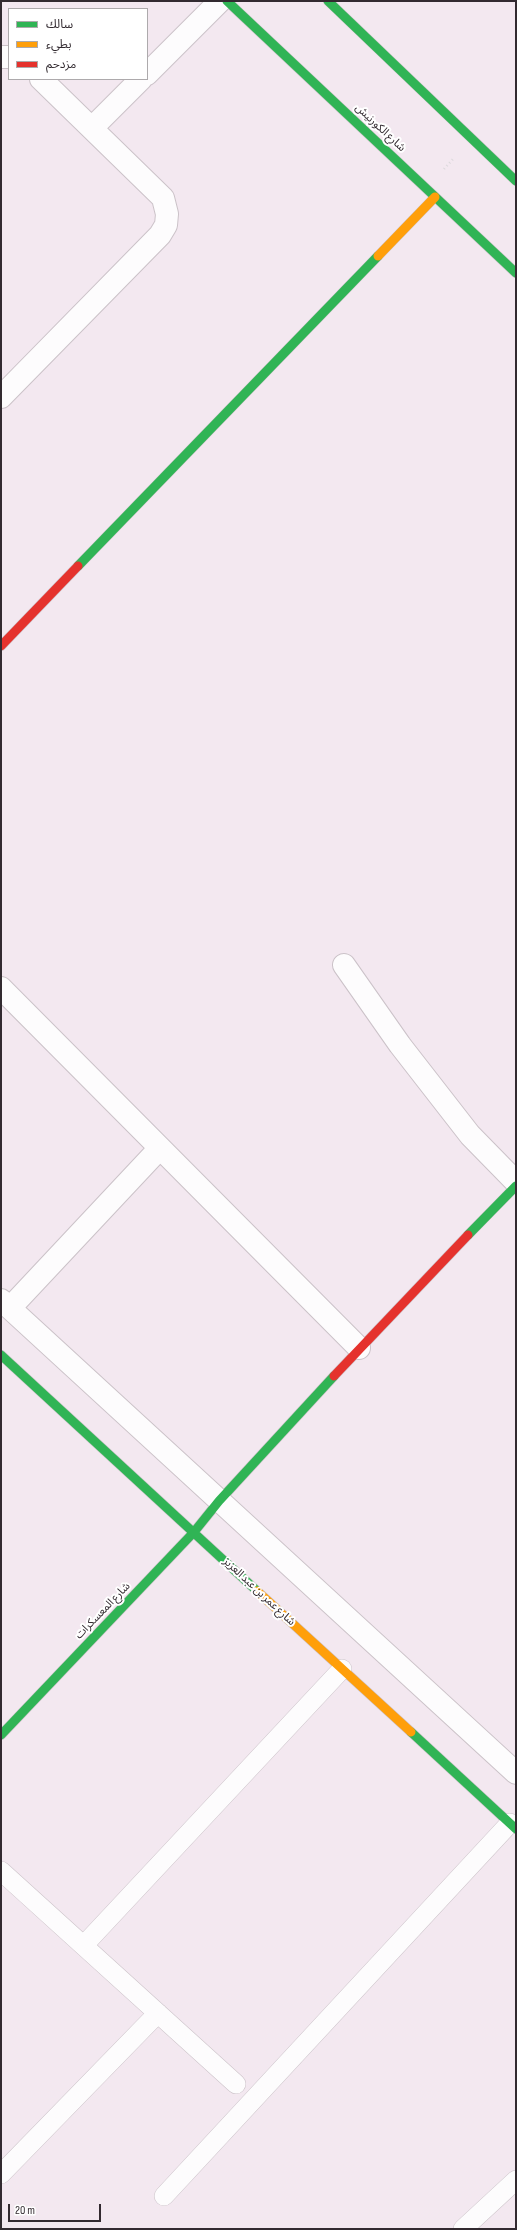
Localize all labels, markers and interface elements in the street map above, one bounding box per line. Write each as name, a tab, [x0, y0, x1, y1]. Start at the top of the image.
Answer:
legend	[8, 8, 148, 80]
text: سالك	[46, 17, 73, 32]
text: بطيء	[46, 37, 72, 52]
text: مزدحم	[46, 57, 76, 72]
street label: شارع الكورنيش	[352, 101, 408, 155]
street label: شارع عمر بن عبد العزيز	[220, 1555, 298, 1629]
street label: شارع المعسكرات	[73, 1580, 133, 1642]
scale bar	[10, 2196, 103, 2222]
text: 20 m	[15, 2203, 35, 2218]

